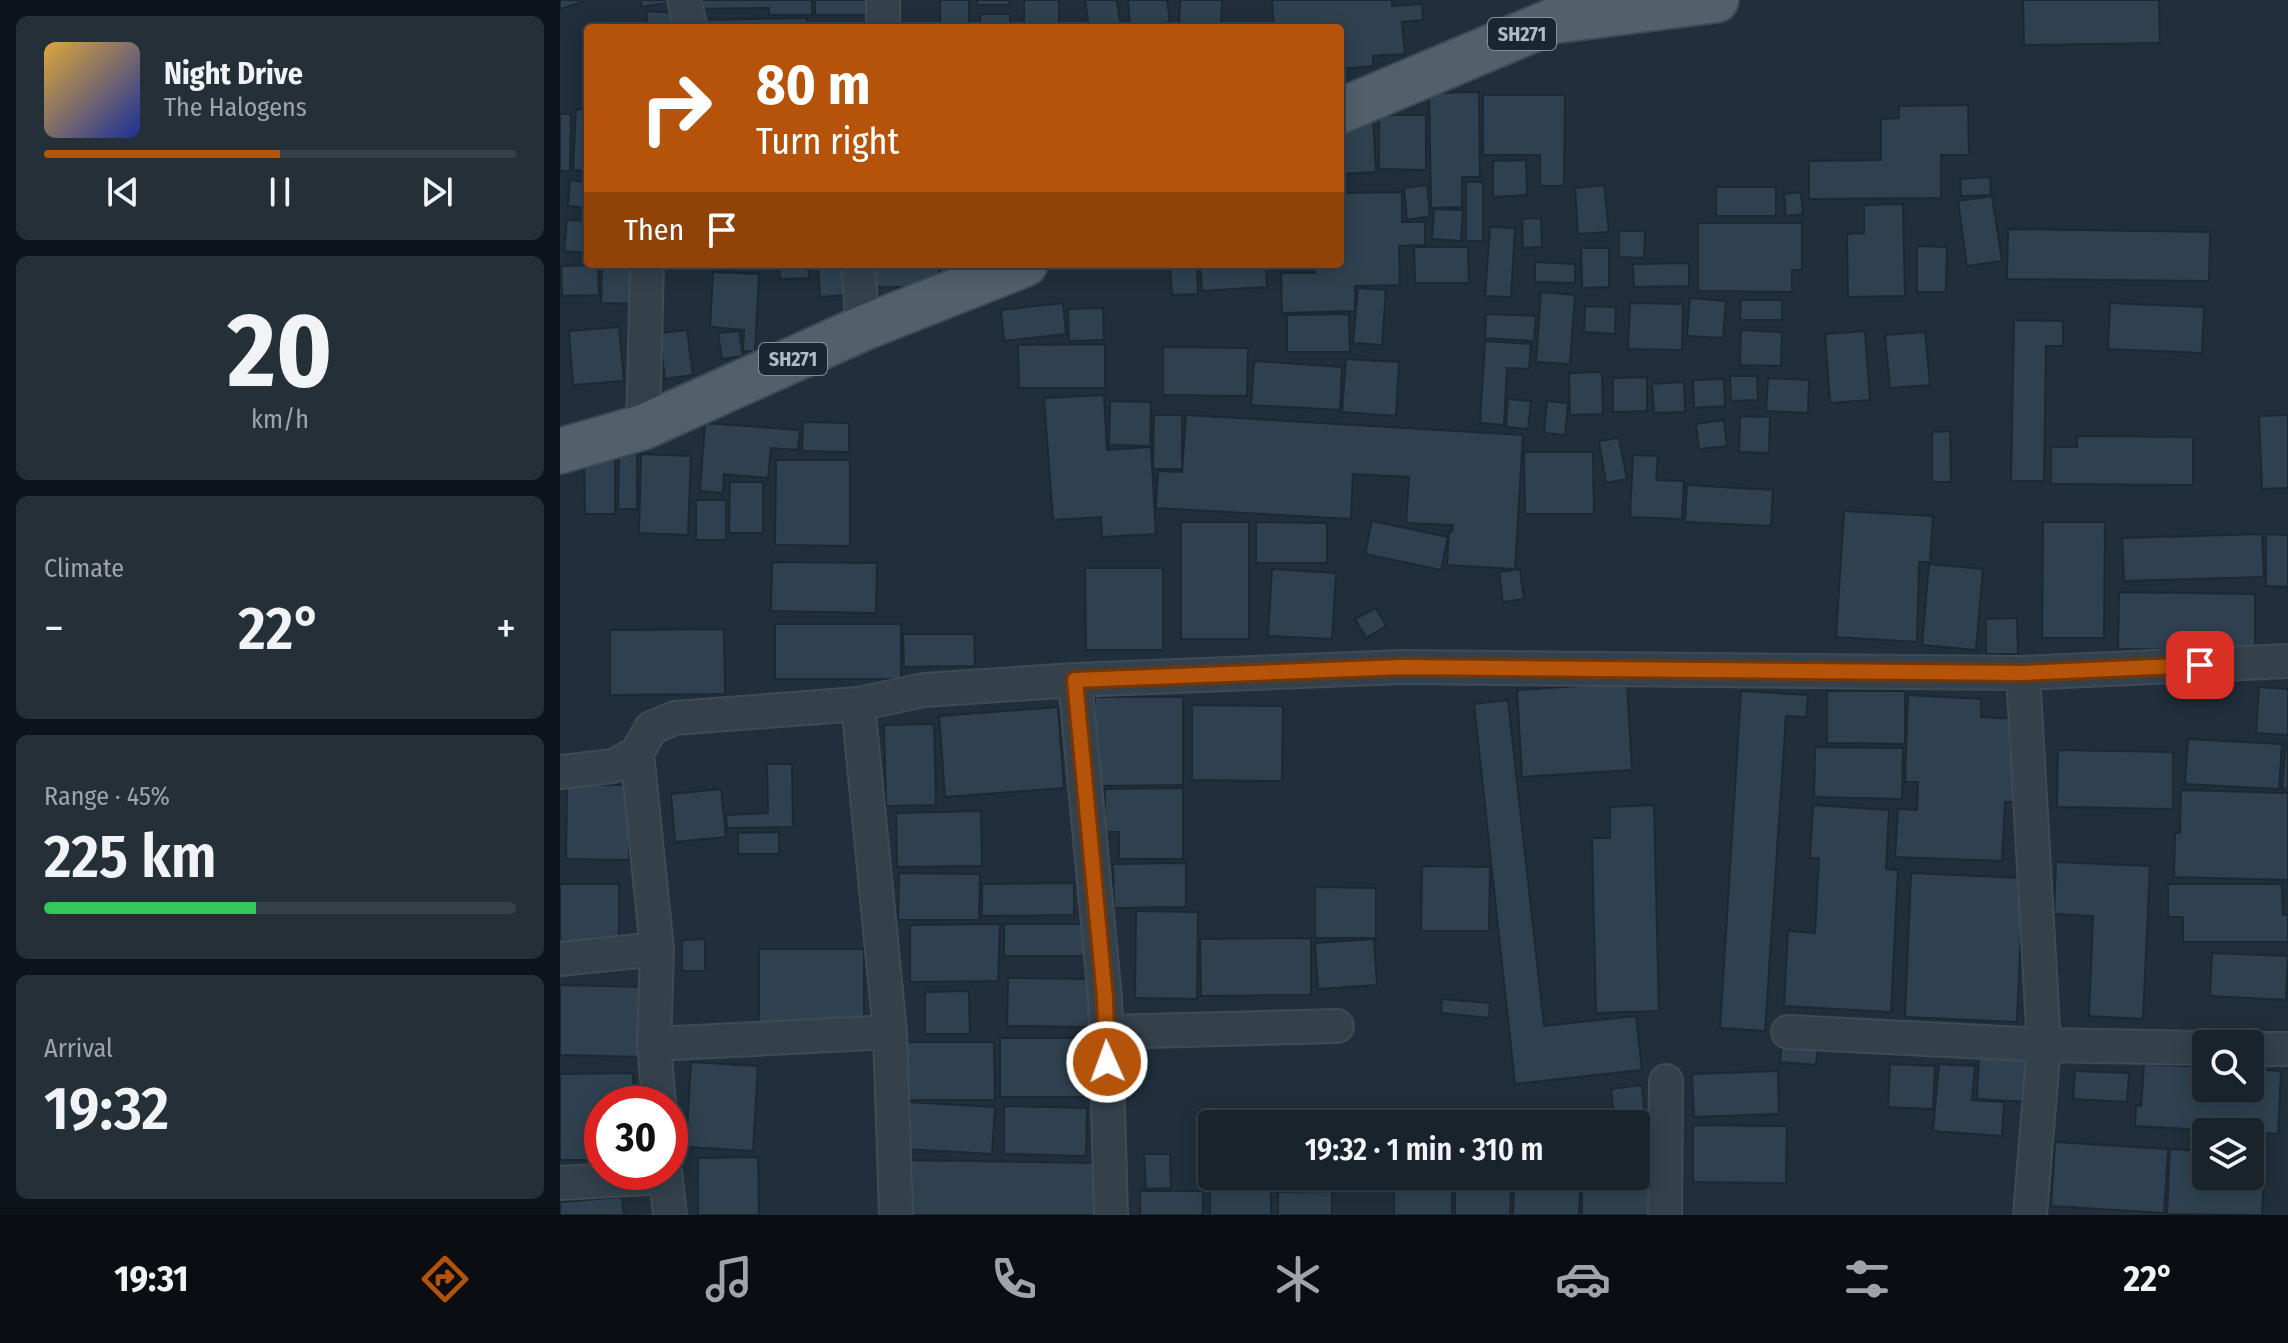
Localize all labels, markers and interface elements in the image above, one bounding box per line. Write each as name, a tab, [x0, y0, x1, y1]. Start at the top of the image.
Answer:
road number: SH271	[1488, 18, 1556, 50]
text: 80 m	[756, 52, 871, 119]
text: Night Drive	[164, 56, 303, 92]
icon: right	[624, 56, 728, 160]
text: The Halogens	[164, 92, 307, 123]
text: Turn right	[756, 120, 899, 164]
icon: previous	[101, 170, 145, 214]
icon: pause	[258, 170, 302, 214]
icon: next	[415, 170, 459, 214]
icon: arrive	[700, 208, 744, 252]
text: Then	[624, 212, 684, 248]
text: 20	[228, 289, 332, 414]
road number: SH271	[759, 343, 827, 375]
text: km/h	[251, 404, 309, 435]
text: Climate	[44, 553, 124, 584]
text: 22°	[238, 593, 322, 665]
text: −	[44, 602, 64, 655]
text: +	[496, 602, 516, 655]
pin	[2166, 631, 2234, 699]
icon: arrive	[2178, 643, 2222, 687]
text: Range · 45%	[44, 781, 170, 812]
text: 225 km	[44, 821, 217, 893]
position arrow	[1065, 1020, 1149, 1104]
map controls	[2192, 1030, 2264, 1190]
button: search	[2192, 1030, 2264, 1102]
text: Arrival	[44, 1033, 113, 1064]
text: 19:32	[44, 1073, 169, 1145]
speed limit sign: 30	[584, 1086, 688, 1190]
button: layers	[2192, 1118, 2264, 1190]
text: 19:32 · 1 min · 310 m	[1305, 1132, 1543, 1168]
icon: directions	[417, 1251, 473, 1307]
icon: music	[701, 1251, 757, 1307]
icon: phone	[986, 1251, 1042, 1307]
icon: climate	[1270, 1251, 1326, 1307]
icon: car	[1555, 1251, 1611, 1307]
icon: filters	[1839, 1251, 1895, 1307]
text: 19:31	[114, 1257, 188, 1301]
text: 22°	[2123, 1257, 2174, 1301]

